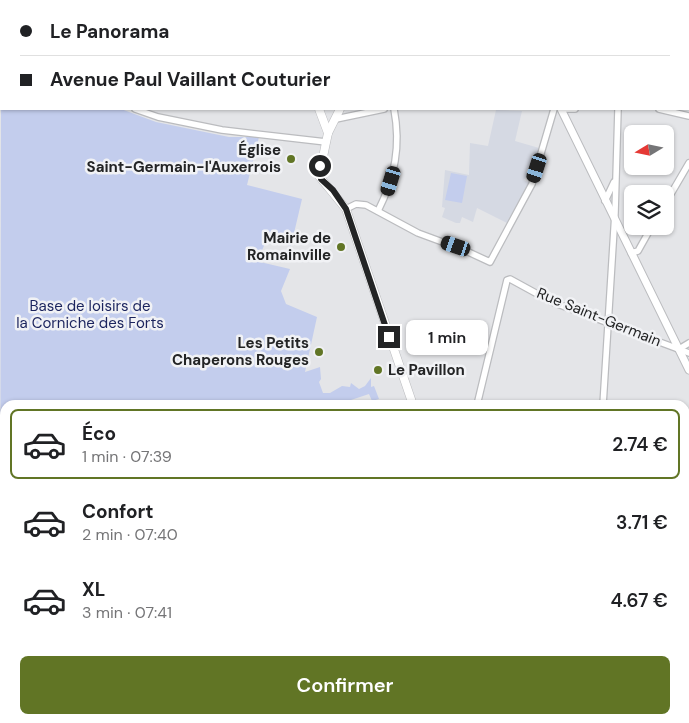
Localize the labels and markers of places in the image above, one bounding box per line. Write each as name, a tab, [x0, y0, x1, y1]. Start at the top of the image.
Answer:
place label: Église Saint-Germain-l'Auxerrois	[87, 140, 281, 177]
marker: Église Saint-Germain-l'Auxerrois	[285, 153, 297, 165]
place label: Mairie de Romainville	[247, 228, 331, 265]
marker: Mairie de Romainville	[335, 241, 347, 253]
place label: Les Petits Chaperons Rouges	[172, 333, 309, 370]
marker: Les Petits Chaperons Rouges	[313, 346, 325, 358]
place label: Le Pavillon	[388, 360, 465, 380]
marker: Le Pavillon	[372, 364, 384, 376]

